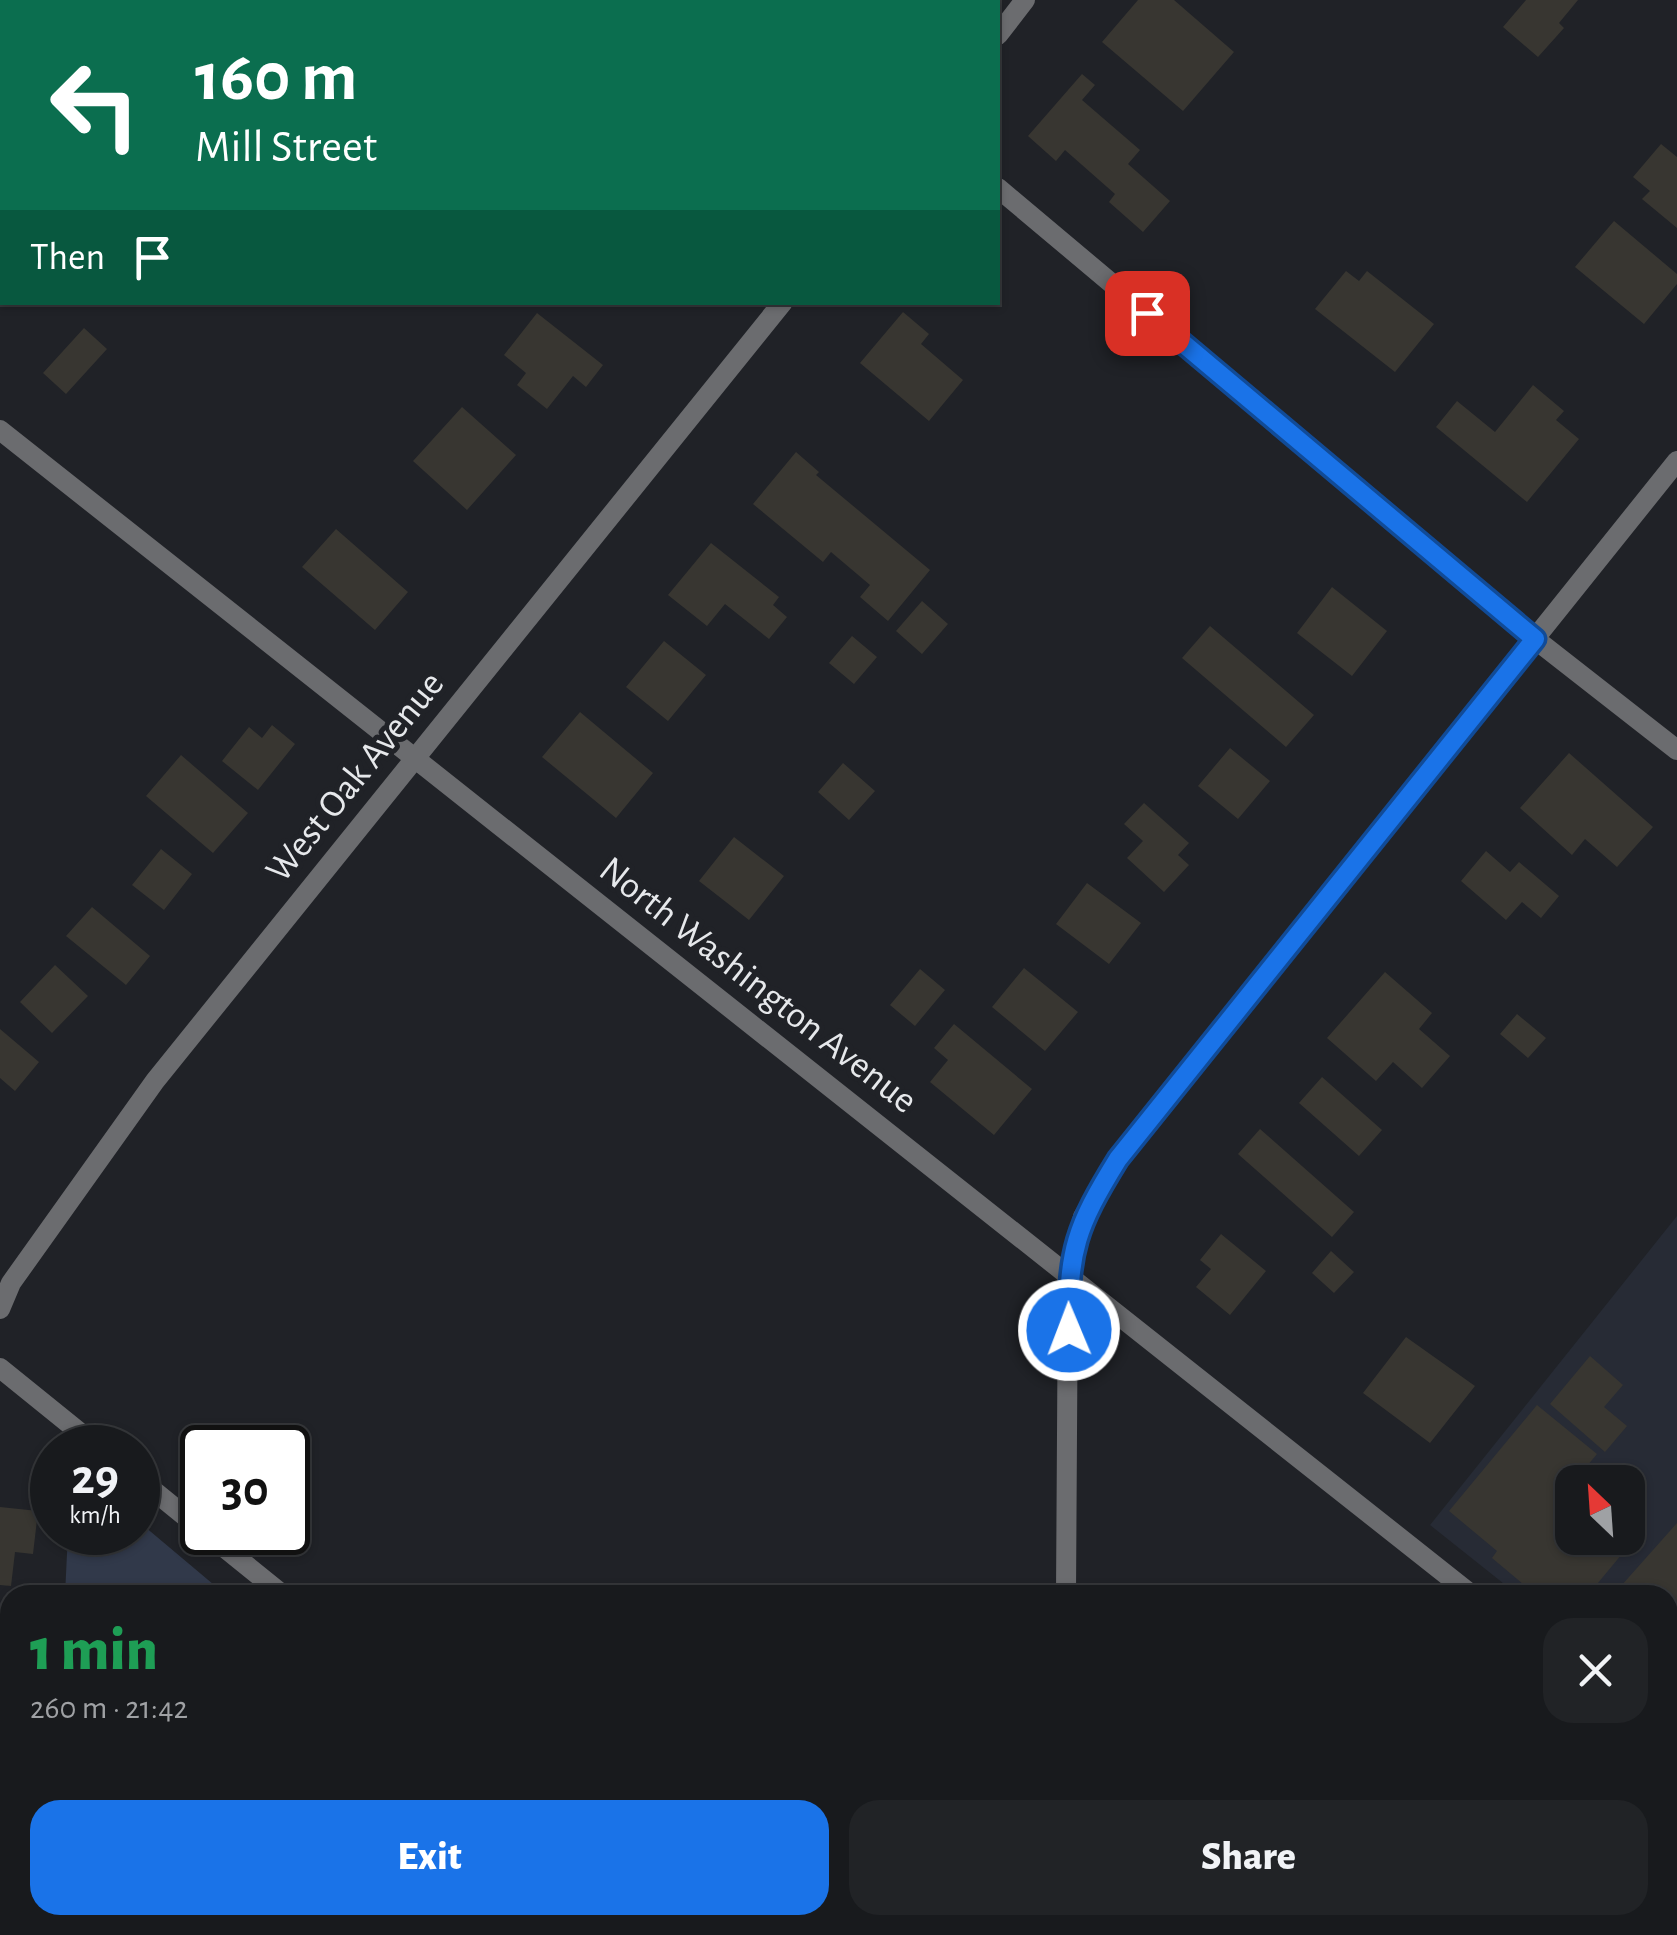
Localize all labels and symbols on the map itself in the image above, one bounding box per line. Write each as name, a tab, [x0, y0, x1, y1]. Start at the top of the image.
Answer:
pin	[1105, 271, 1190, 356]
street label: West Oak Avenue	[260, 665, 452, 890]
street label: North Washington Avenue	[592, 850, 924, 1121]
position arrow	[1017, 1278, 1121, 1382]
speed limit sign: 30	[180, 1425, 310, 1555]
north arrow	[1555, 1465, 1645, 1555]

